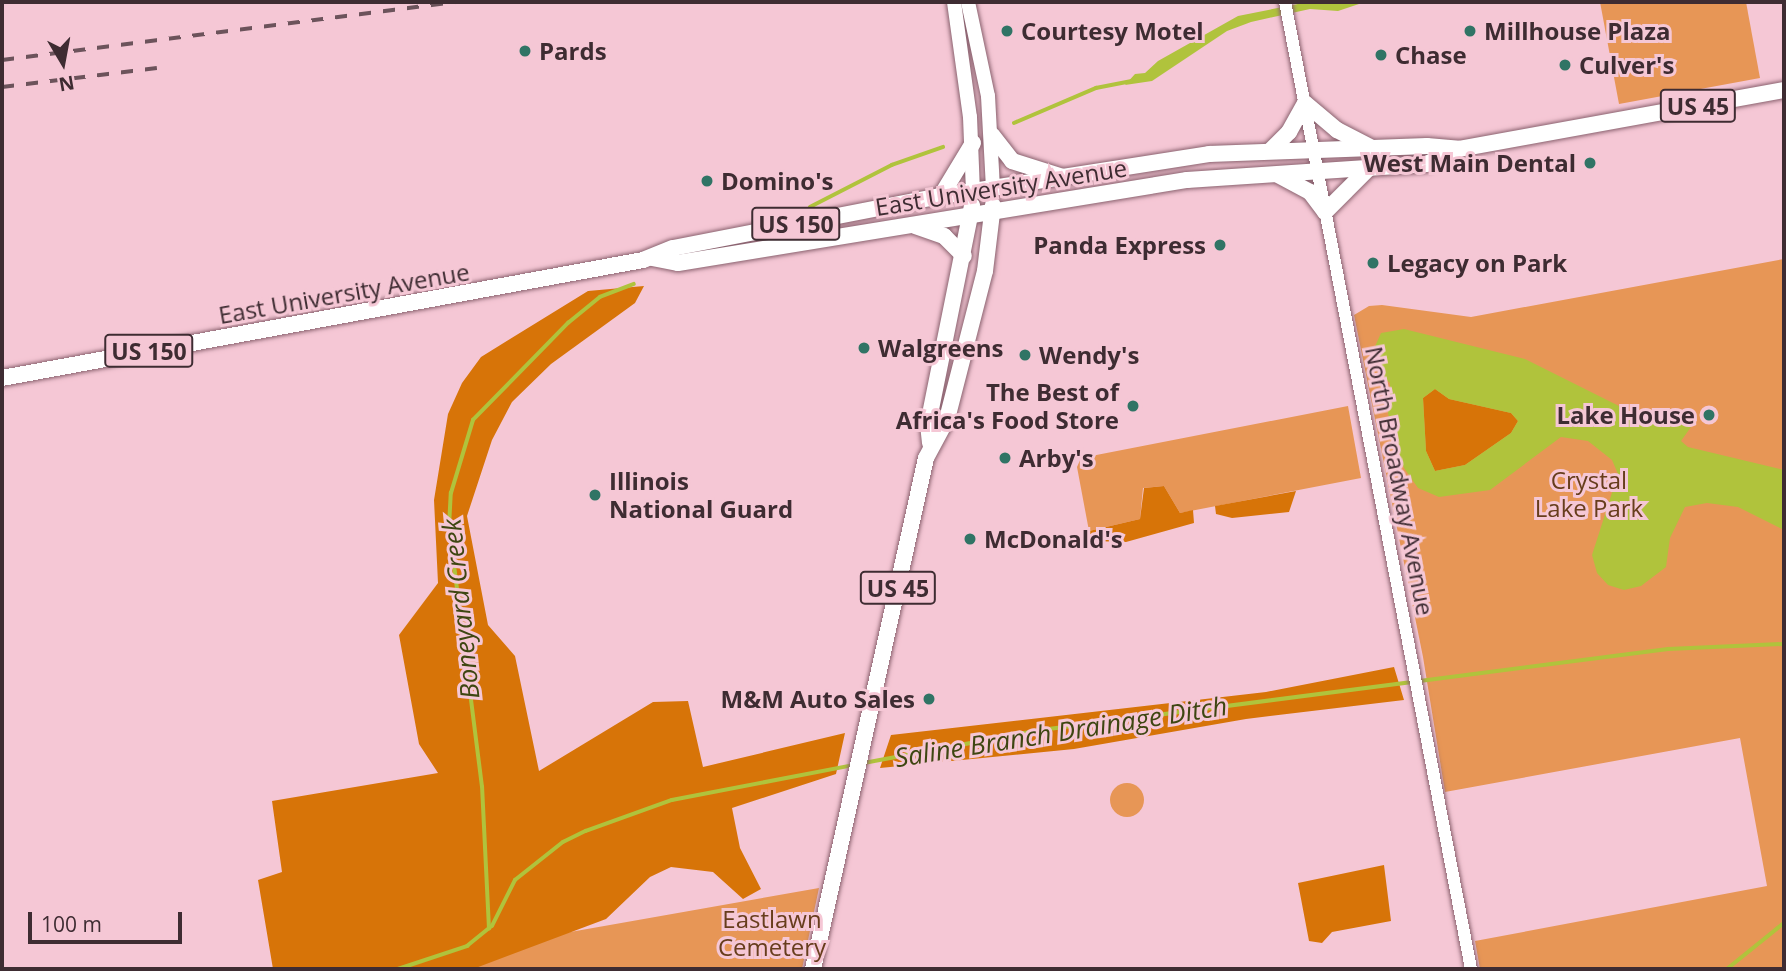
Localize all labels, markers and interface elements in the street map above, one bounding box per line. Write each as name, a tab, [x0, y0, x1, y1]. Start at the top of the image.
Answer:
place label: Courtesy Motel	[1021, 17, 1204, 45]
place label: Millhouse Plaza	[1484, 17, 1670, 45]
marker: Courtesy Motel	[999, 23, 1015, 39]
marker: Millhouse Plaza	[1462, 23, 1478, 39]
north arrow	[28, 28, 98, 98]
place label: Pards	[539, 37, 607, 65]
place label: Chase	[1395, 41, 1467, 69]
marker: Pards	[517, 43, 533, 59]
marker: Chase	[1373, 47, 1389, 63]
place label: Culver's	[1579, 51, 1674, 79]
marker: Culver's	[1557, 57, 1573, 73]
text: N	[57, 70, 77, 98]
road number: US 45	[1660, 86, 1736, 125]
place label: West Main Dental	[1364, 149, 1576, 177]
street label: East University Avenue	[873, 153, 1129, 221]
marker: West Main Dental	[1582, 155, 1598, 171]
place label: Domino's	[721, 167, 833, 195]
marker: Domino's	[699, 173, 715, 189]
road number: US 150	[750, 204, 842, 244]
place label: Panda Express	[1033, 231, 1206, 259]
marker: Panda Express	[1212, 237, 1228, 253]
place label: Legacy on Park	[1387, 249, 1567, 277]
marker: Legacy on Park	[1365, 255, 1381, 271]
street label: East University Avenue	[216, 257, 472, 329]
road number: US 150	[104, 332, 194, 370]
place label: Walgreens	[878, 334, 1004, 362]
marker: Walgreens	[856, 340, 872, 356]
place label: Wendy's	[1039, 341, 1139, 369]
street label: North Broadway Avenue	[1360, 344, 1440, 618]
marker: Wendy's	[1017, 347, 1033, 363]
place label: The Best of Africa's Food Store	[896, 378, 1119, 434]
marker: The Best of Africa's Food Store	[1125, 398, 1141, 414]
place label: Lake House	[1557, 401, 1695, 429]
marker: Lake House	[1701, 407, 1717, 423]
place label: Arby's	[1019, 444, 1094, 472]
marker: Arby's	[997, 450, 1013, 466]
park label: Crystal Lake Park	[1535, 466, 1643, 522]
place label: Illinois National Guard	[609, 467, 793, 523]
marker: Illinois National Guard	[587, 487, 603, 503]
water label: Boneyard Creek	[436, 517, 486, 701]
place label: McDonald's	[984, 525, 1123, 553]
marker: McDonald's	[962, 531, 978, 547]
road number: US 45	[860, 568, 936, 608]
place label: M&M Auto Sales	[721, 685, 915, 713]
water label: Saline Branch Drainage Ditch	[893, 690, 1229, 774]
marker: M&M Auto Sales	[921, 691, 937, 707]
scale bar	[32, 898, 186, 942]
park label: Eastlawn Cemetery	[718, 905, 826, 961]
text: 100 m	[41, 910, 102, 938]

